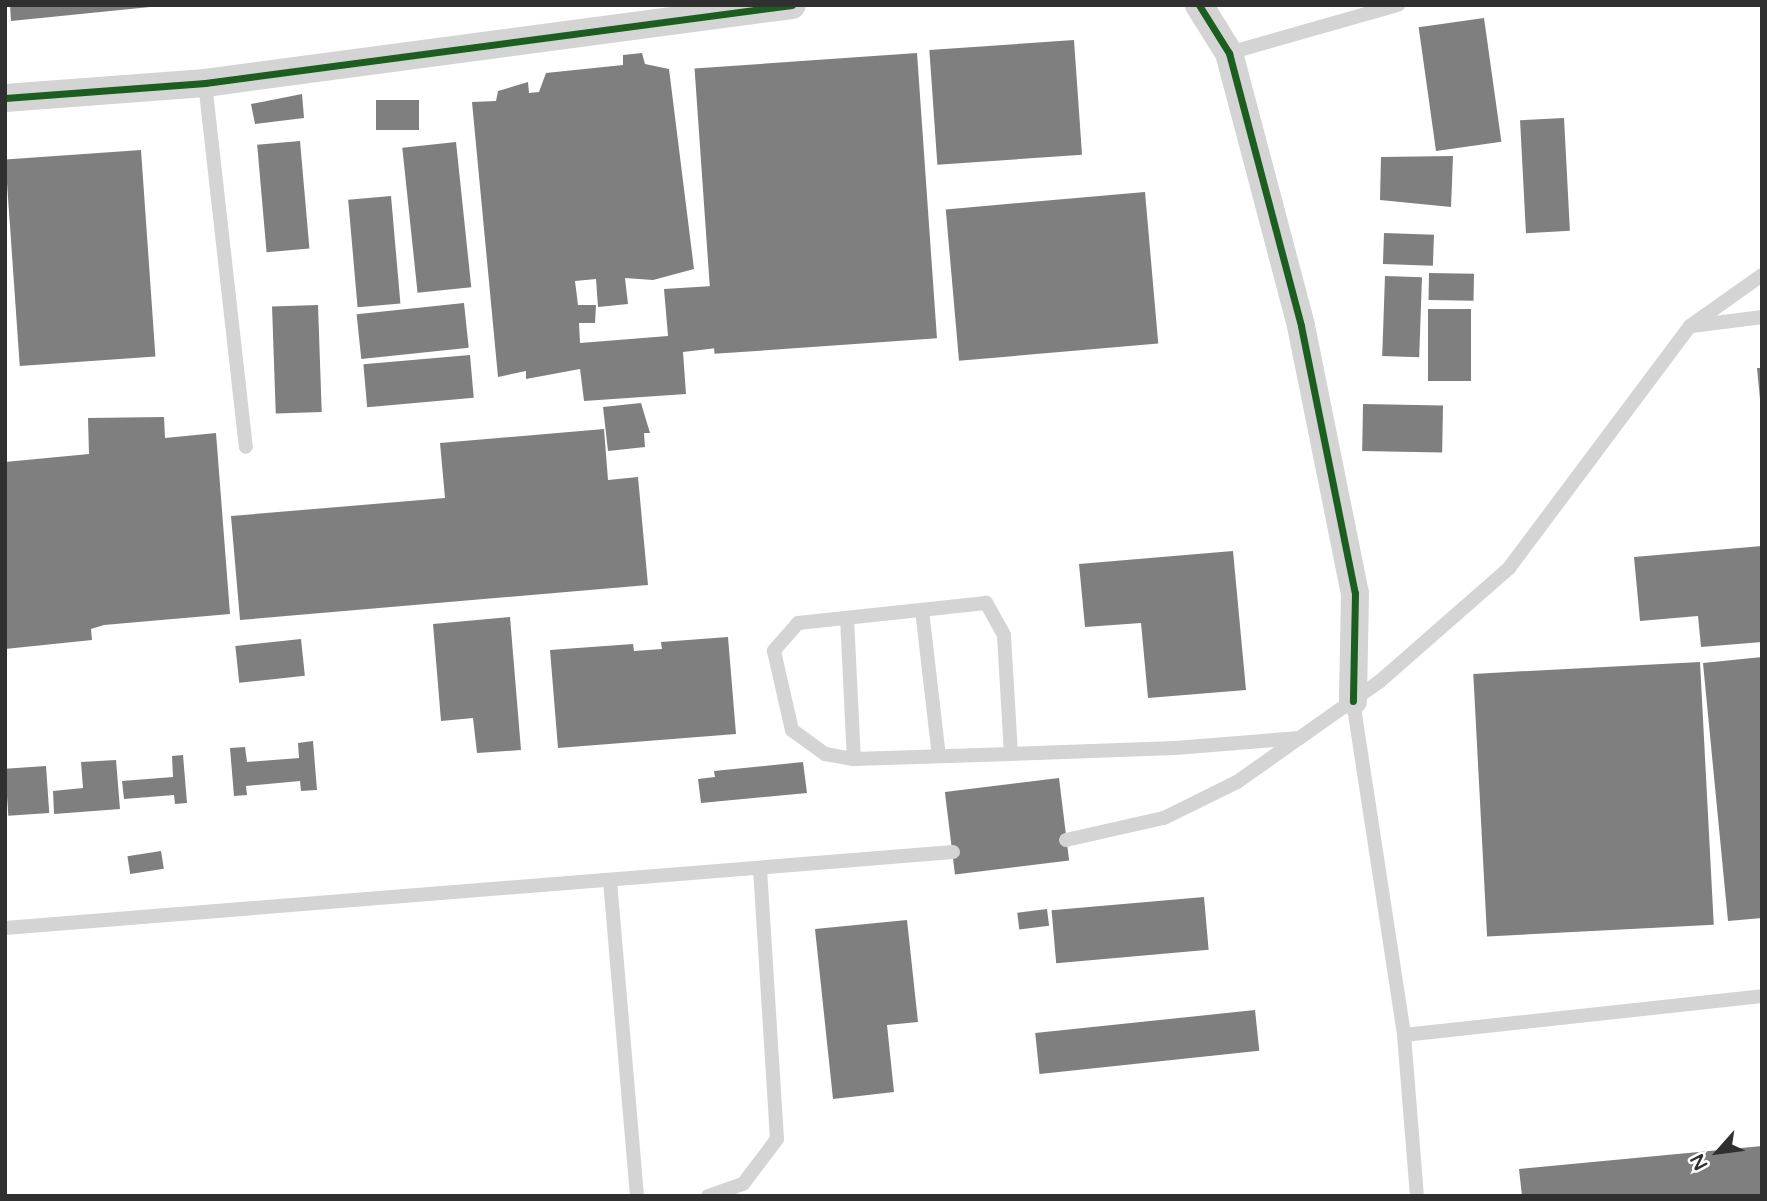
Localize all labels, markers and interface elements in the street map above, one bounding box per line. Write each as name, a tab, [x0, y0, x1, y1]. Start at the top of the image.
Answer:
north arrow	[1683, 1117, 1753, 1187]
text: N	[1686, 1150, 1713, 1174]

